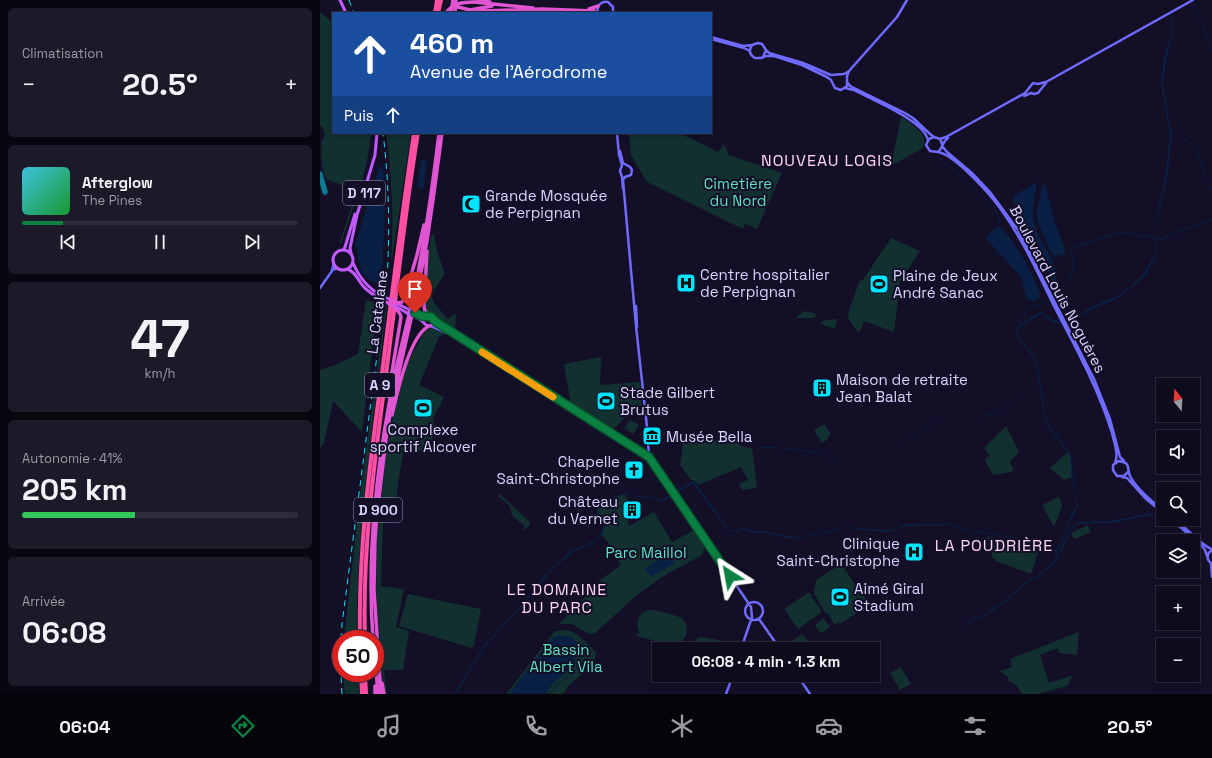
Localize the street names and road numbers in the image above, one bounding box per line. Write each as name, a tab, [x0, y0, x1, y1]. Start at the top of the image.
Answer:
road number: D 117	[343, 181, 385, 205]
street label: Boulevard Louis Noguères	[1006, 202, 1110, 376]
street label: La Catalane	[362, 269, 392, 355]
road number: A 9	[365, 373, 395, 397]
road number: D 900	[354, 498, 402, 522]

